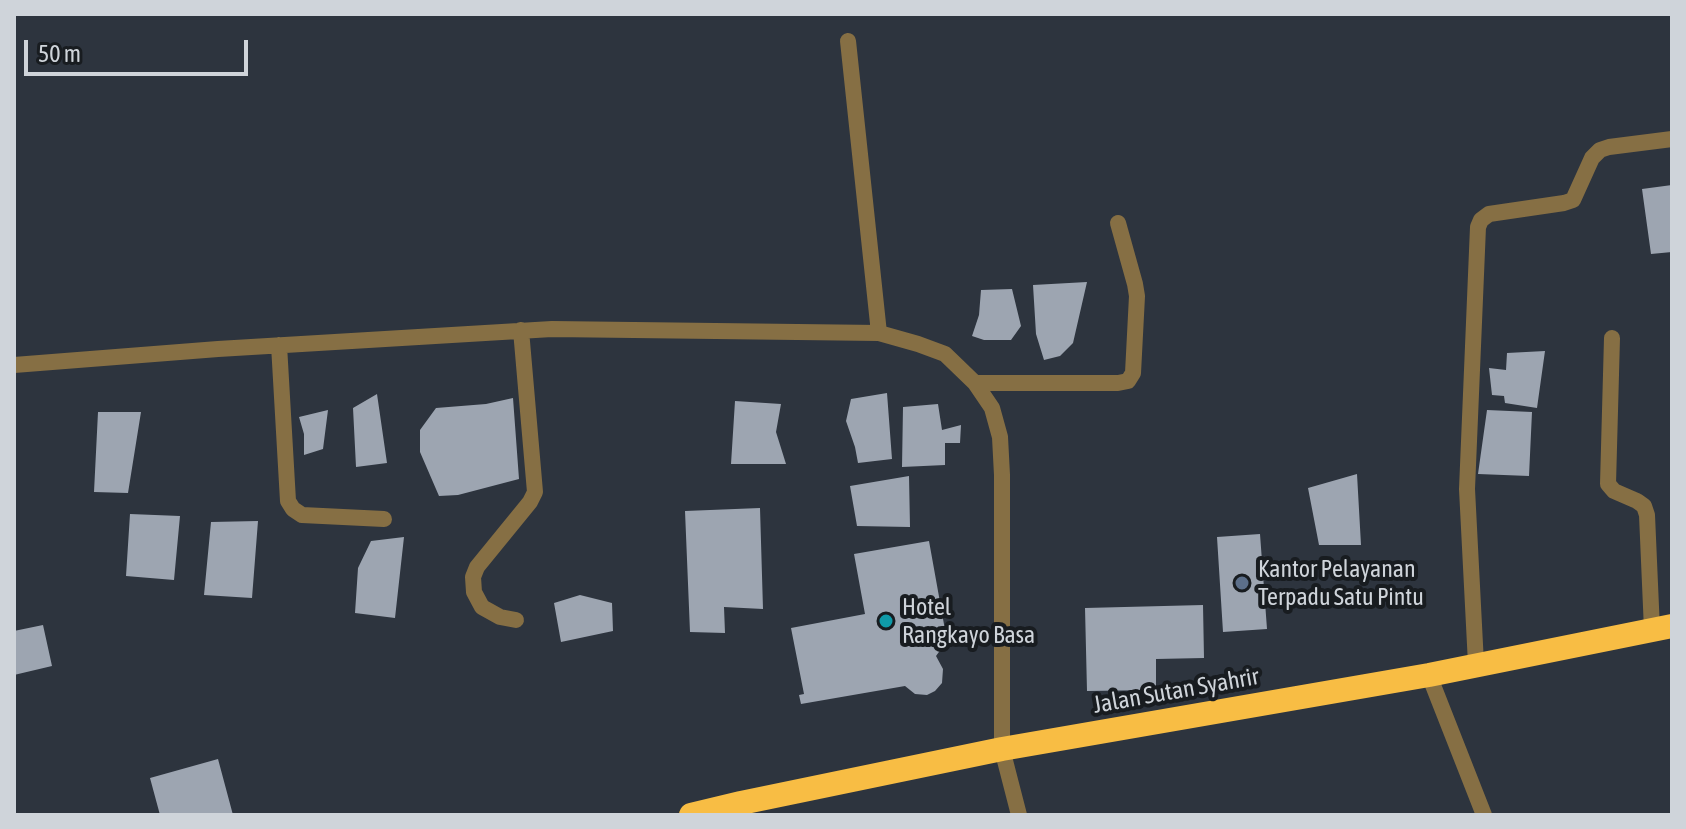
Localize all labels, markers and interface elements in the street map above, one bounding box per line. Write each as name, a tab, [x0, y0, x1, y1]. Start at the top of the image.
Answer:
scale bar	[28, 24, 252, 74]
text: 50 m	[38, 40, 81, 67]
place label: Kantor Pelayanan Terpadu Satu Pintu	[1258, 555, 1424, 611]
marker: Kantor Pelayanan Terpadu Satu Pintu	[1233, 574, 1251, 592]
place label: Hotel Rangkayo Basa	[902, 593, 1035, 649]
marker: Hotel Rangkayo Basa	[877, 612, 895, 630]
street label: Jalan Sutan Syahrir	[1091, 662, 1261, 720]

